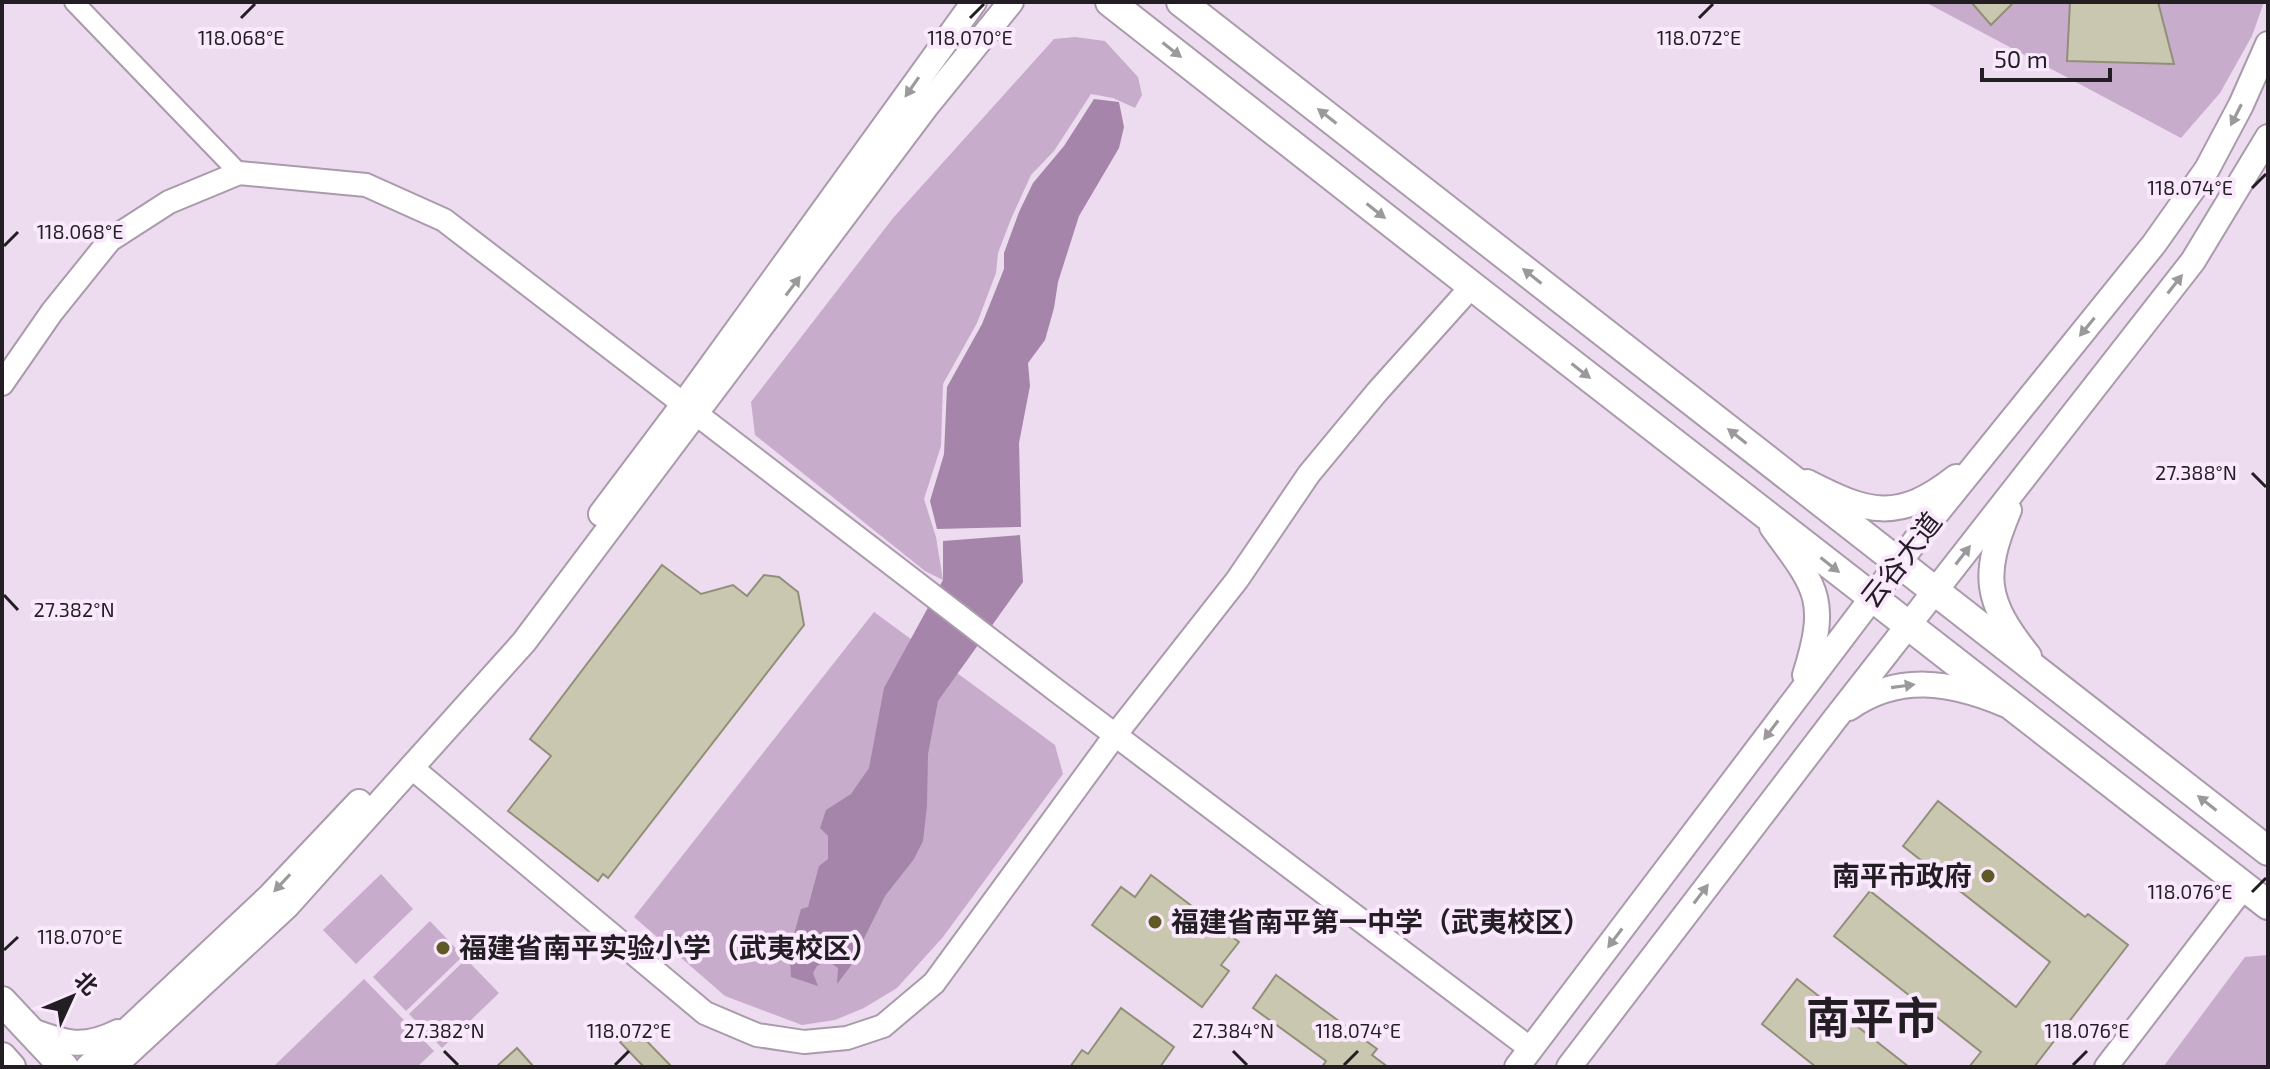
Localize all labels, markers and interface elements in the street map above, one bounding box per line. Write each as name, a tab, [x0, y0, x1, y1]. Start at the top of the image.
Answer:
text: 118.068°E	[198, 25, 284, 49]
text: 118.070°E	[927, 25, 1013, 49]
text: 118.072°E	[1657, 25, 1741, 49]
scale bar	[1982, 32, 2110, 82]
one-way arrow	[1162, 42, 1182, 58]
text: 50 m	[1994, 44, 2048, 73]
one-way arrow	[905, 77, 920, 98]
one-way arrow	[2229, 103, 2242, 126]
one-way arrow	[1317, 109, 1337, 125]
text: 118.074°E	[2147, 175, 2233, 199]
one-way arrow	[1366, 202, 1386, 219]
text: 118.068°E	[37, 219, 123, 243]
one-way arrow	[1522, 268, 1542, 285]
one-way arrow	[2167, 274, 2183, 294]
one-way arrow	[784, 275, 800, 296]
one-way arrow	[2079, 317, 2096, 337]
one-way arrow	[1571, 362, 1591, 379]
one-way arrow	[1727, 428, 1747, 444]
text: 27.388°N	[2155, 460, 2237, 484]
street label: 云谷大道	[1852, 505, 1948, 614]
one-way arrow	[1955, 545, 1971, 565]
one-way arrow	[1820, 556, 1840, 573]
text: 27.382°N	[34, 597, 115, 621]
one-way arrow	[1891, 679, 1916, 692]
one-way arrow	[1764, 720, 1780, 740]
one-way arrow	[2197, 795, 2217, 812]
place label: 南平市政府	[1832, 858, 1972, 892]
marker: 南平市政府	[1979, 867, 1997, 885]
one-way arrow	[273, 873, 292, 892]
text: 118.076°E	[2148, 879, 2232, 903]
one-way arrow	[1693, 884, 1709, 904]
place label: 福建省南平第一中学（武夷校区）	[1171, 904, 1591, 938]
marker: 福建省南平第一中学（武夷校区）	[1146, 913, 1164, 931]
text: 118.070°E	[37, 924, 123, 948]
one-way arrow	[1607, 928, 1623, 948]
place label: 福建省南平实验小学（武夷校区）	[459, 930, 879, 964]
marker: 福建省南平实验小学（武夷校区）	[434, 939, 452, 957]
north arrow	[32, 957, 112, 1037]
text: 北	[70, 965, 104, 999]
district label: 南平市	[1806, 990, 1938, 1043]
text: 27.382°N	[404, 1018, 485, 1042]
text: 118.072°E	[587, 1018, 671, 1042]
text: 27.384°N	[1192, 1018, 1274, 1042]
text: 118.074°E	[1315, 1018, 1401, 1042]
text: 118.076°E	[2045, 1018, 2129, 1042]

